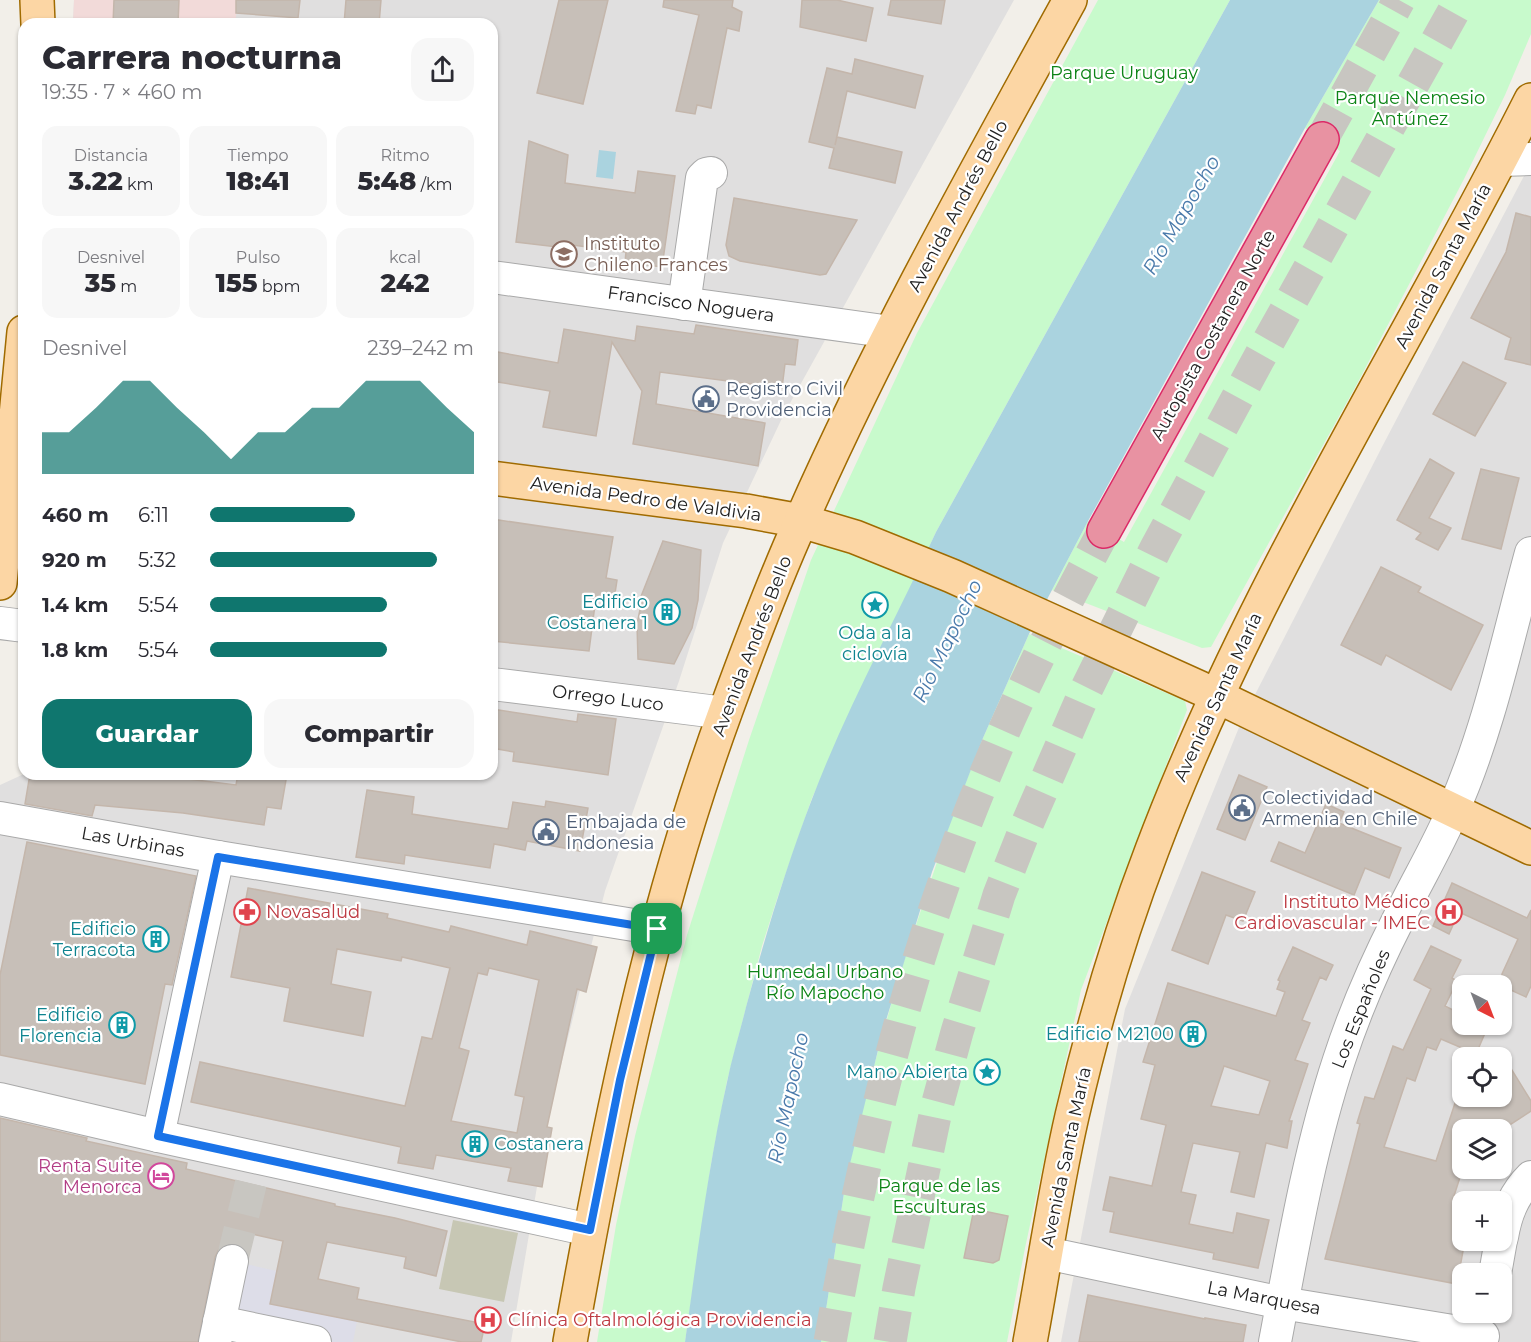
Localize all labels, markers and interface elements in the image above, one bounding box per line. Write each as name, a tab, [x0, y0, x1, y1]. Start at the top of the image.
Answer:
text: Carrera nocturna	[42, 37, 342, 77]
button: share	[411, 38, 474, 101]
park label: Parque Uruguay	[1050, 62, 1198, 84]
text: 19:35 · 7 × 460 m	[42, 80, 202, 104]
park label: Parque Nemesio Antúnez	[1335, 87, 1485, 130]
street label: Avenida Andrés Bello	[903, 116, 1013, 296]
text: Distancia	[74, 146, 148, 165]
text: Tiempo	[227, 146, 289, 165]
text: Ritmo	[380, 146, 430, 165]
water label: Río Mapocho	[1137, 151, 1225, 279]
text: 3.22	[68, 165, 123, 197]
text: 18:41	[226, 165, 290, 197]
text: 5:48	[357, 165, 416, 197]
text: km	[123, 175, 154, 194]
text: /km	[416, 175, 453, 194]
street label: Avenida Santa María	[1390, 180, 1496, 352]
street label: Autopista Costanera Norte	[1146, 226, 1280, 444]
place label: Instituto Chileno Frances	[584, 233, 728, 276]
school or university icon: Instituto Chileno Frances	[549, 239, 579, 269]
text: Desnivel	[77, 248, 145, 267]
text: Pulso	[236, 248, 280, 267]
text: kcal	[389, 248, 421, 267]
text: 35	[85, 267, 116, 299]
text: 155	[216, 267, 258, 299]
text: 242	[380, 267, 430, 299]
text: m	[116, 277, 137, 296]
text: bpm	[258, 277, 300, 296]
street label: Francisco Noguera	[606, 281, 776, 327]
text: Desnivel	[42, 336, 127, 360]
text: 239–242 m	[367, 336, 474, 360]
place label: Registro Civil Providencia	[726, 378, 843, 421]
public building icon: Registro Civil Providencia	[691, 384, 721, 414]
street label: Avenida Pedro de Valdivia	[529, 472, 763, 526]
text: 460 m	[42, 503, 109, 527]
text: 6:11	[138, 503, 169, 527]
text: 920 m	[42, 548, 107, 572]
text: 5:32	[138, 548, 176, 572]
street label: Avenida Andrés Bello	[707, 553, 797, 739]
water label: Río Mapocho	[907, 576, 987, 706]
place icon: Oda a la ciclovía	[860, 590, 890, 620]
place label: Edificio Costanera 1	[547, 591, 648, 634]
text: 1.4 km	[42, 593, 109, 617]
text: 5:54	[138, 593, 178, 617]
building icon: Edificio Costanera 1	[652, 597, 682, 627]
street label: Avenida Santa María	[1169, 609, 1267, 785]
place label: Oda a la ciclovía	[838, 622, 912, 665]
text: 1.8 km	[42, 638, 108, 662]
text: 5:54	[138, 638, 178, 662]
street label: Orrego Luco	[551, 680, 665, 716]
button: Guardar	[42, 699, 252, 768]
button: Compartir	[264, 699, 474, 768]
place label: Colectividad Armenia en Chile	[1262, 787, 1418, 830]
public building icon: Colectividad Armenia en Chile	[1227, 793, 1257, 823]
place label: Embajada de Indonesia	[566, 811, 686, 854]
public building icon: Embajada de Indonesia	[531, 817, 561, 847]
street label: Las Urbinas	[80, 822, 187, 862]
place label: Instituto Médico Cardiovascular - IMEC	[1234, 891, 1430, 934]
pharmacy icon: Novasalud	[232, 897, 262, 927]
hospital icon: Instituto Médico Cardiovascular - IMEC	[1434, 897, 1464, 927]
place label: Novasalud	[266, 901, 360, 923]
pin	[631, 903, 682, 954]
icon: arrive	[640, 912, 673, 945]
place label: Edificio Terracota	[53, 918, 136, 961]
building icon: Edificio Terracota	[141, 924, 171, 954]
street label: Los Españoles	[1327, 946, 1395, 1072]
park label: Humedal Urbano Río Mapocho	[747, 961, 903, 1004]
north arrow	[1452, 975, 1512, 1035]
map controls	[1452, 975, 1512, 1323]
place label: Edificio Florencia	[19, 1004, 102, 1047]
building icon: Edificio Florencia	[107, 1010, 137, 1040]
building icon: Edificio M2100	[1178, 1019, 1208, 1049]
place label: Edificio M2100	[1046, 1023, 1174, 1045]
water label: Río Mapocho	[762, 1030, 814, 1166]
button: locate	[1452, 1047, 1512, 1107]
place icon: Mano Abierta	[972, 1057, 1002, 1087]
place label: Mano Abierta	[846, 1061, 968, 1083]
street label: Avenida Santa María	[1036, 1065, 1096, 1249]
button: layers	[1452, 1119, 1512, 1179]
building icon: Costanera	[460, 1129, 490, 1159]
place label: Costanera	[494, 1133, 584, 1155]
place label: Renta Suite Menorca	[38, 1155, 142, 1198]
hotel icon: Renta Suite Menorca	[146, 1161, 176, 1191]
park label: Parque de las Esculturas	[878, 1175, 1000, 1218]
button: +	[1452, 1191, 1512, 1251]
button: −	[1452, 1263, 1512, 1323]
street label: La Marquesa	[1205, 1276, 1323, 1320]
hospital icon: Clínica Oftalmológica Providencia	[473, 1305, 503, 1335]
place label: Clínica Oftalmológica Providencia	[508, 1309, 812, 1331]

